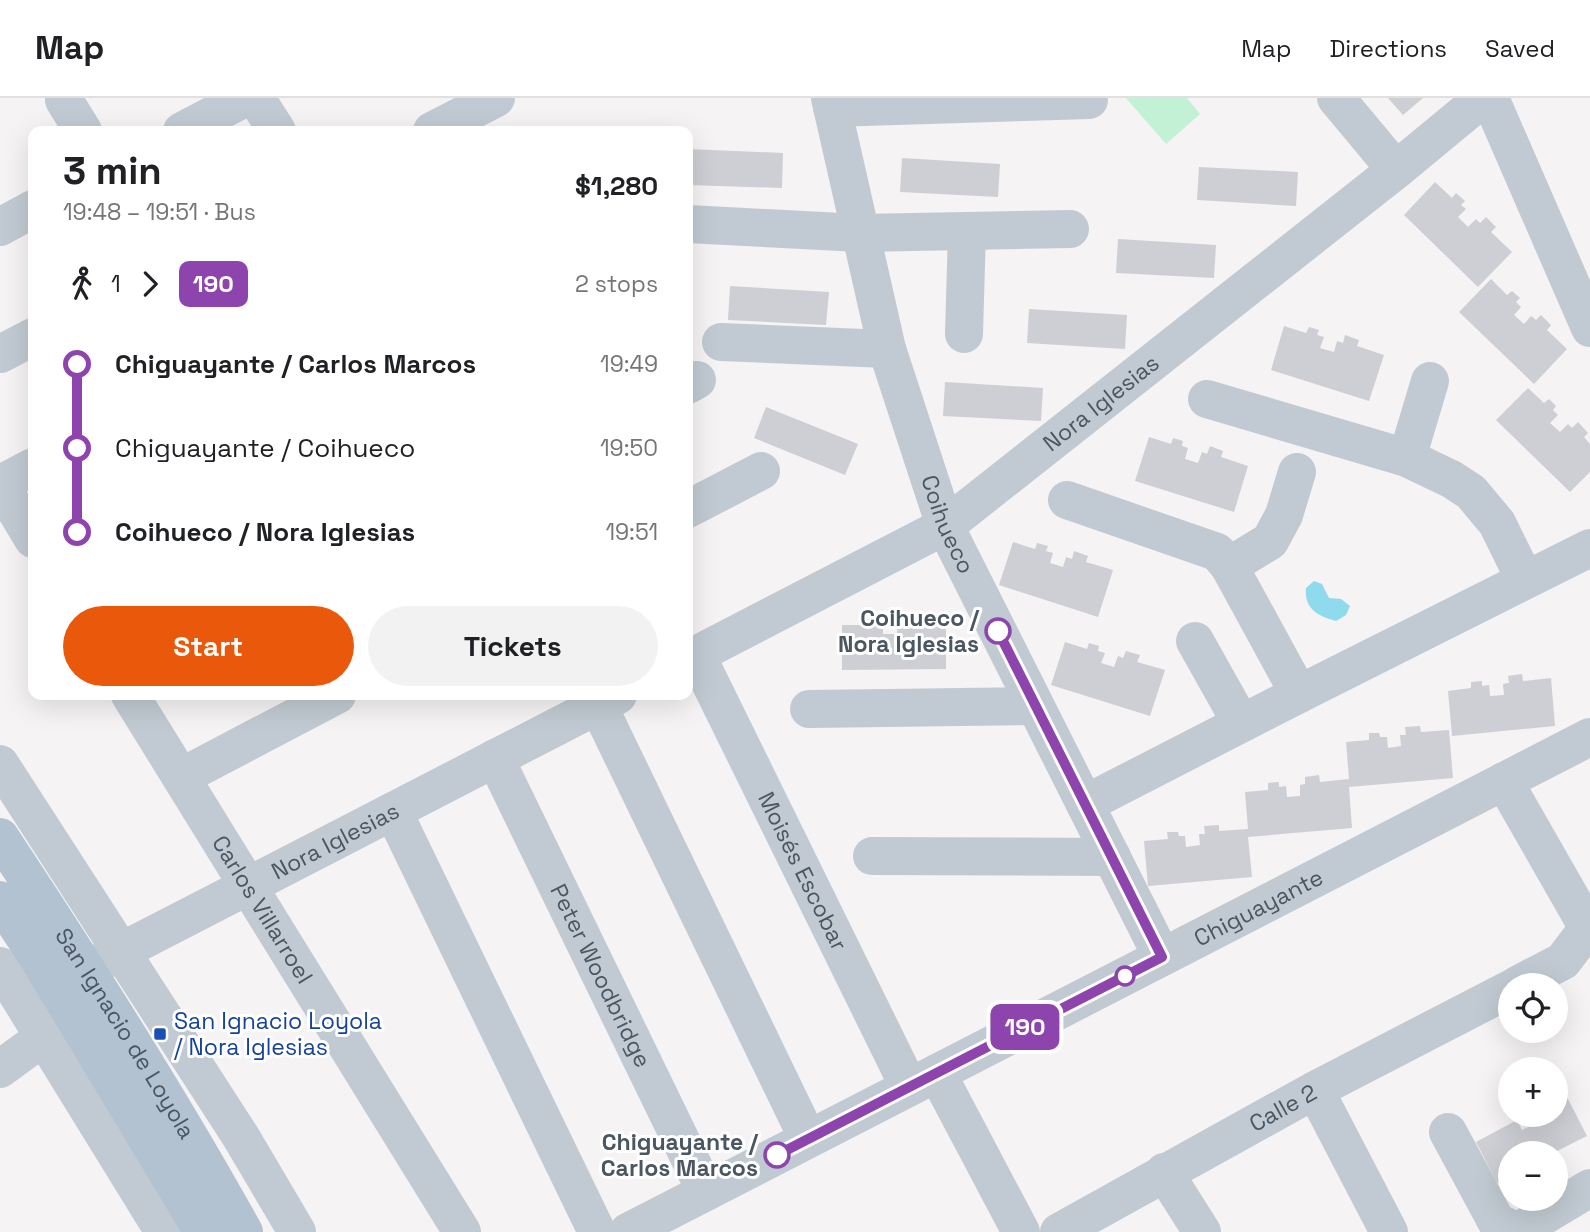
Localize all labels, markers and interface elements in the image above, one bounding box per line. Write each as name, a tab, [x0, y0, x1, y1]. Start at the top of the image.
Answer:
text: Map	[35, 27, 104, 69]
text: Map	[1241, 33, 1291, 64]
text: Directions	[1329, 33, 1447, 64]
text: Saved	[1485, 33, 1555, 64]
text: 3 min	[63, 147, 162, 195]
text: $1,280	[575, 169, 658, 203]
text: 19:48 – 19:51 · Bus	[63, 197, 256, 227]
icon: walk	[63, 265, 101, 303]
icon: forward	[131, 265, 169, 303]
text: 190	[193, 268, 234, 299]
text: 1	[111, 269, 121, 299]
text: 2 stops	[575, 269, 658, 299]
text: Chiguayante / Carlos Marcos	[115, 347, 476, 381]
street label: Nora Iglesias	[1037, 348, 1165, 458]
text: 19:49	[600, 349, 658, 379]
text: Chiguayante / Coihueco	[115, 431, 415, 465]
text: 19:50	[600, 433, 658, 463]
street label: Coihueco	[914, 471, 982, 579]
text: Coihueco / Nora Iglesias	[115, 515, 415, 549]
text: 19:51	[605, 517, 658, 547]
place label: Coihueco / Nora Iglesias	[838, 603, 980, 659]
button: Start	[63, 606, 354, 686]
button: Tickets	[368, 606, 658, 686]
marker: Coihueco / Nora Iglesias	[985, 618, 1011, 644]
street label: Moisés Escobar	[751, 787, 855, 956]
street label: Nora Iglesias	[266, 796, 404, 886]
street label: Carlos Villarroel	[205, 830, 320, 989]
street label: Chiguayante	[1189, 862, 1328, 953]
street label: Peter Woodbridge	[544, 879, 658, 1072]
street label: San Ignacio de Loyola	[48, 922, 202, 1144]
unlabelled marker	[1115, 966, 1135, 986]
map controls	[1498, 973, 1568, 1211]
button: locate	[1498, 973, 1568, 1043]
line badge: 190	[985, 1004, 1065, 1050]
place label: San Ignacio Loyola / Nora Iglesias	[174, 1006, 382, 1062]
text: 190	[1004, 1011, 1046, 1042]
marker: San Ignacio Loyola / Nora Iglesias	[152, 1026, 168, 1042]
button: +	[1498, 1057, 1568, 1127]
street label: Calle 2	[1244, 1077, 1322, 1139]
place label: Chiguayante / Carlos Marcos	[601, 1127, 759, 1183]
button: −	[1498, 1141, 1568, 1211]
marker: Chiguayante / Carlos Marcos	[764, 1142, 790, 1168]

